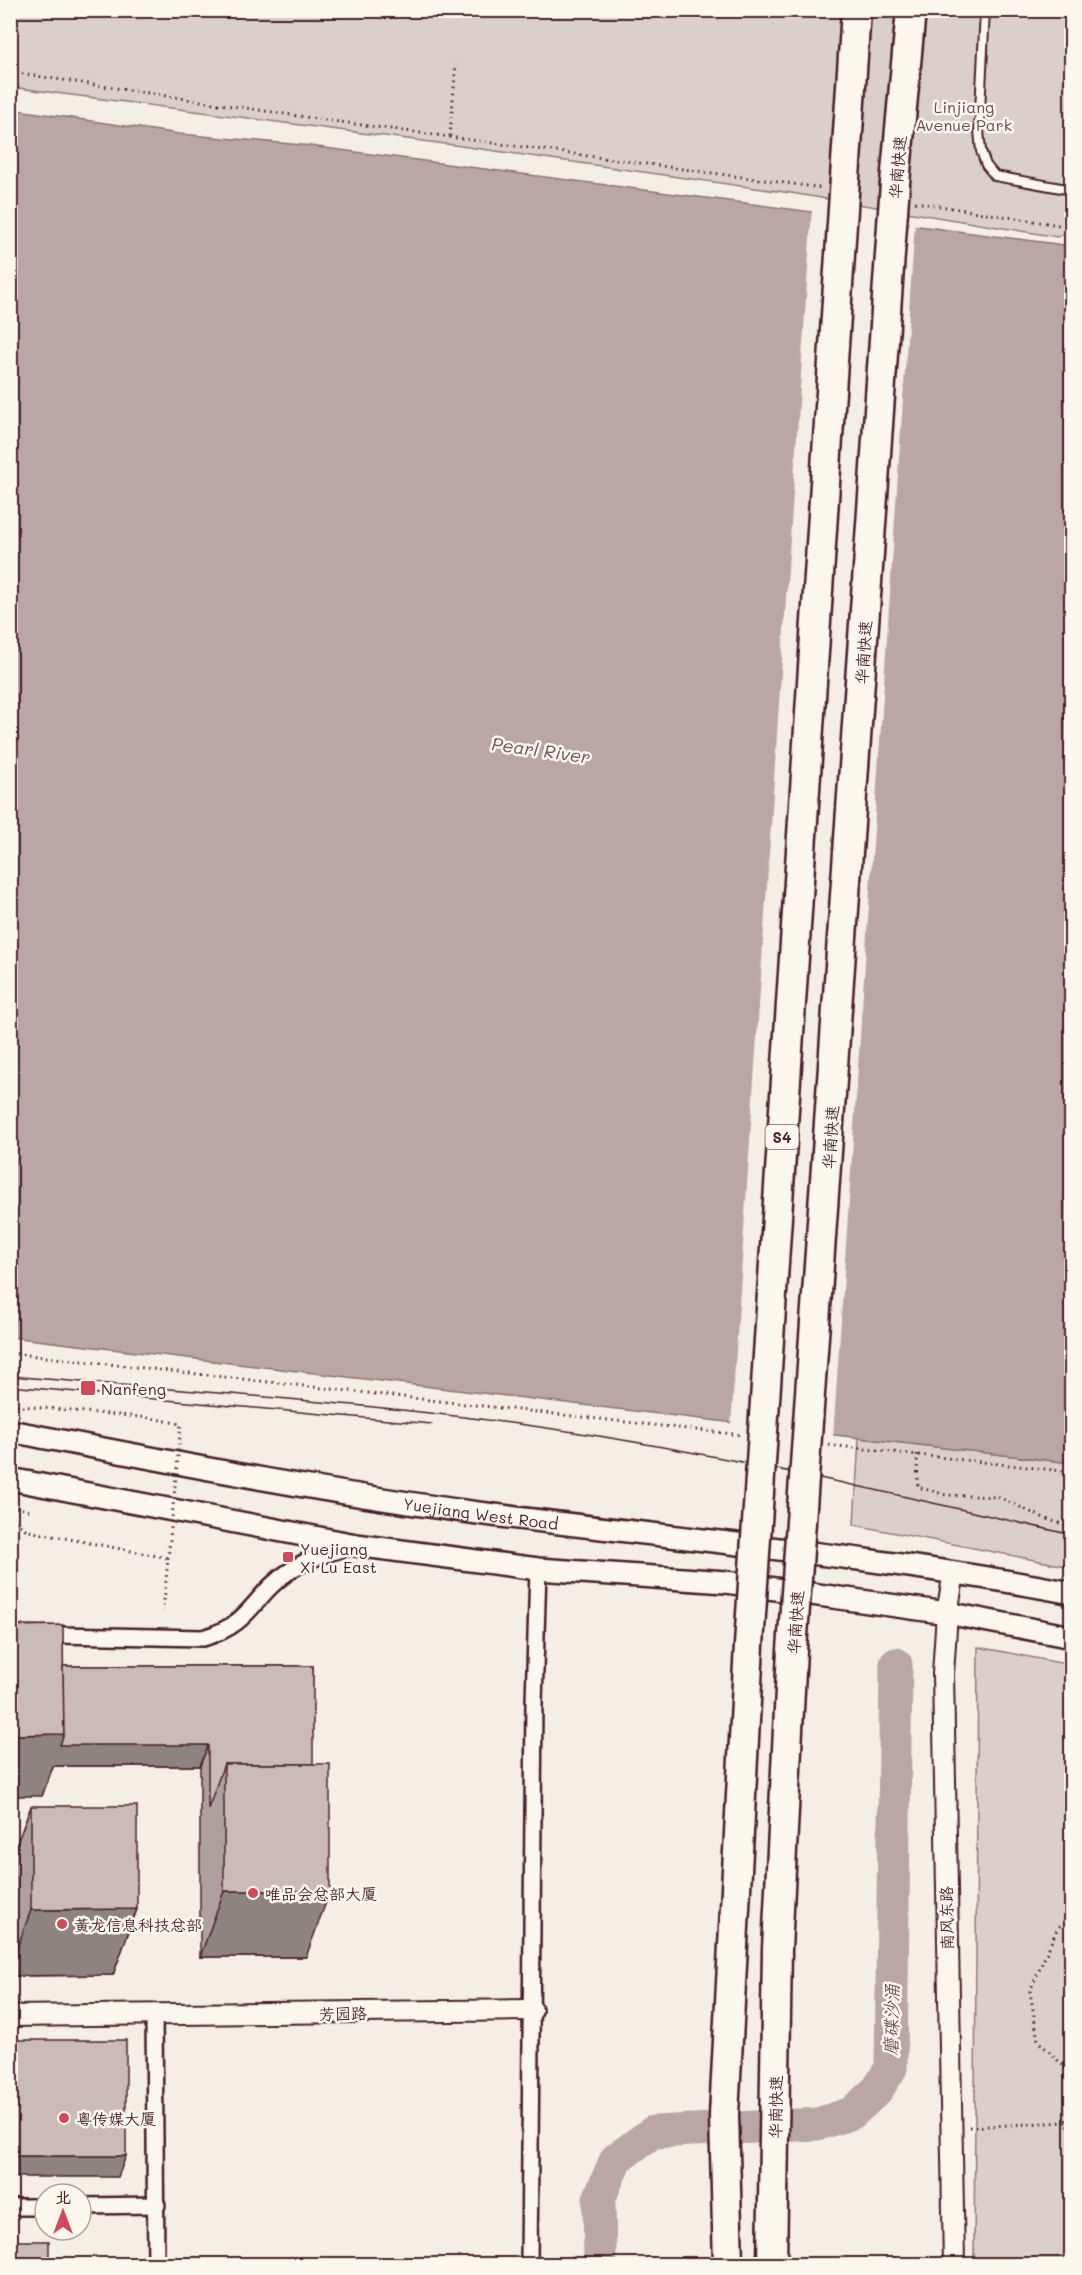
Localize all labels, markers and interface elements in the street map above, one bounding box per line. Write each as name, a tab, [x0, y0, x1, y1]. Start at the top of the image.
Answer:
park label: Linjiang Avenue Park	[916, 96, 1012, 135]
street label: 华南快速	[884, 134, 910, 200]
street label: 华南快速	[850, 619, 876, 685]
water label: Pearl River	[490, 731, 592, 769]
street label: 华南快速	[817, 1104, 843, 1170]
road number: S4	[766, 1125, 798, 1149]
place label: Nanfeng	[101, 1378, 166, 1399]
marker: Nanfeng	[79, 1379, 97, 1397]
street label: Yuejiang West Road	[402, 1492, 560, 1534]
place label: Yuejiang Xi Lu East	[300, 1538, 377, 1577]
marker: Yuejiang Xi Lu East	[281, 1550, 295, 1564]
street label: 华南快速	[782, 1589, 808, 1655]
place label: 唯品会总部大厦	[265, 1883, 377, 1904]
marker: 唯品会总部大厦	[246, 1886, 260, 1900]
street label: 南风东路	[935, 1886, 957, 1950]
place label: 黄龙信息科技总部	[74, 1914, 202, 1935]
marker: 黄龙信息科技总部	[55, 1917, 69, 1931]
water label: 磨碟沙涌	[878, 1983, 904, 2056]
street label: 芳园路	[319, 2002, 367, 2024]
street label: 华南快速	[764, 2075, 786, 2139]
place label: 粤传媒大厦	[76, 2108, 156, 2129]
marker: 粤传媒大厦	[57, 2111, 71, 2125]
north arrow	[33, 2182, 93, 2242]
text: 北	[55, 2186, 71, 2207]

